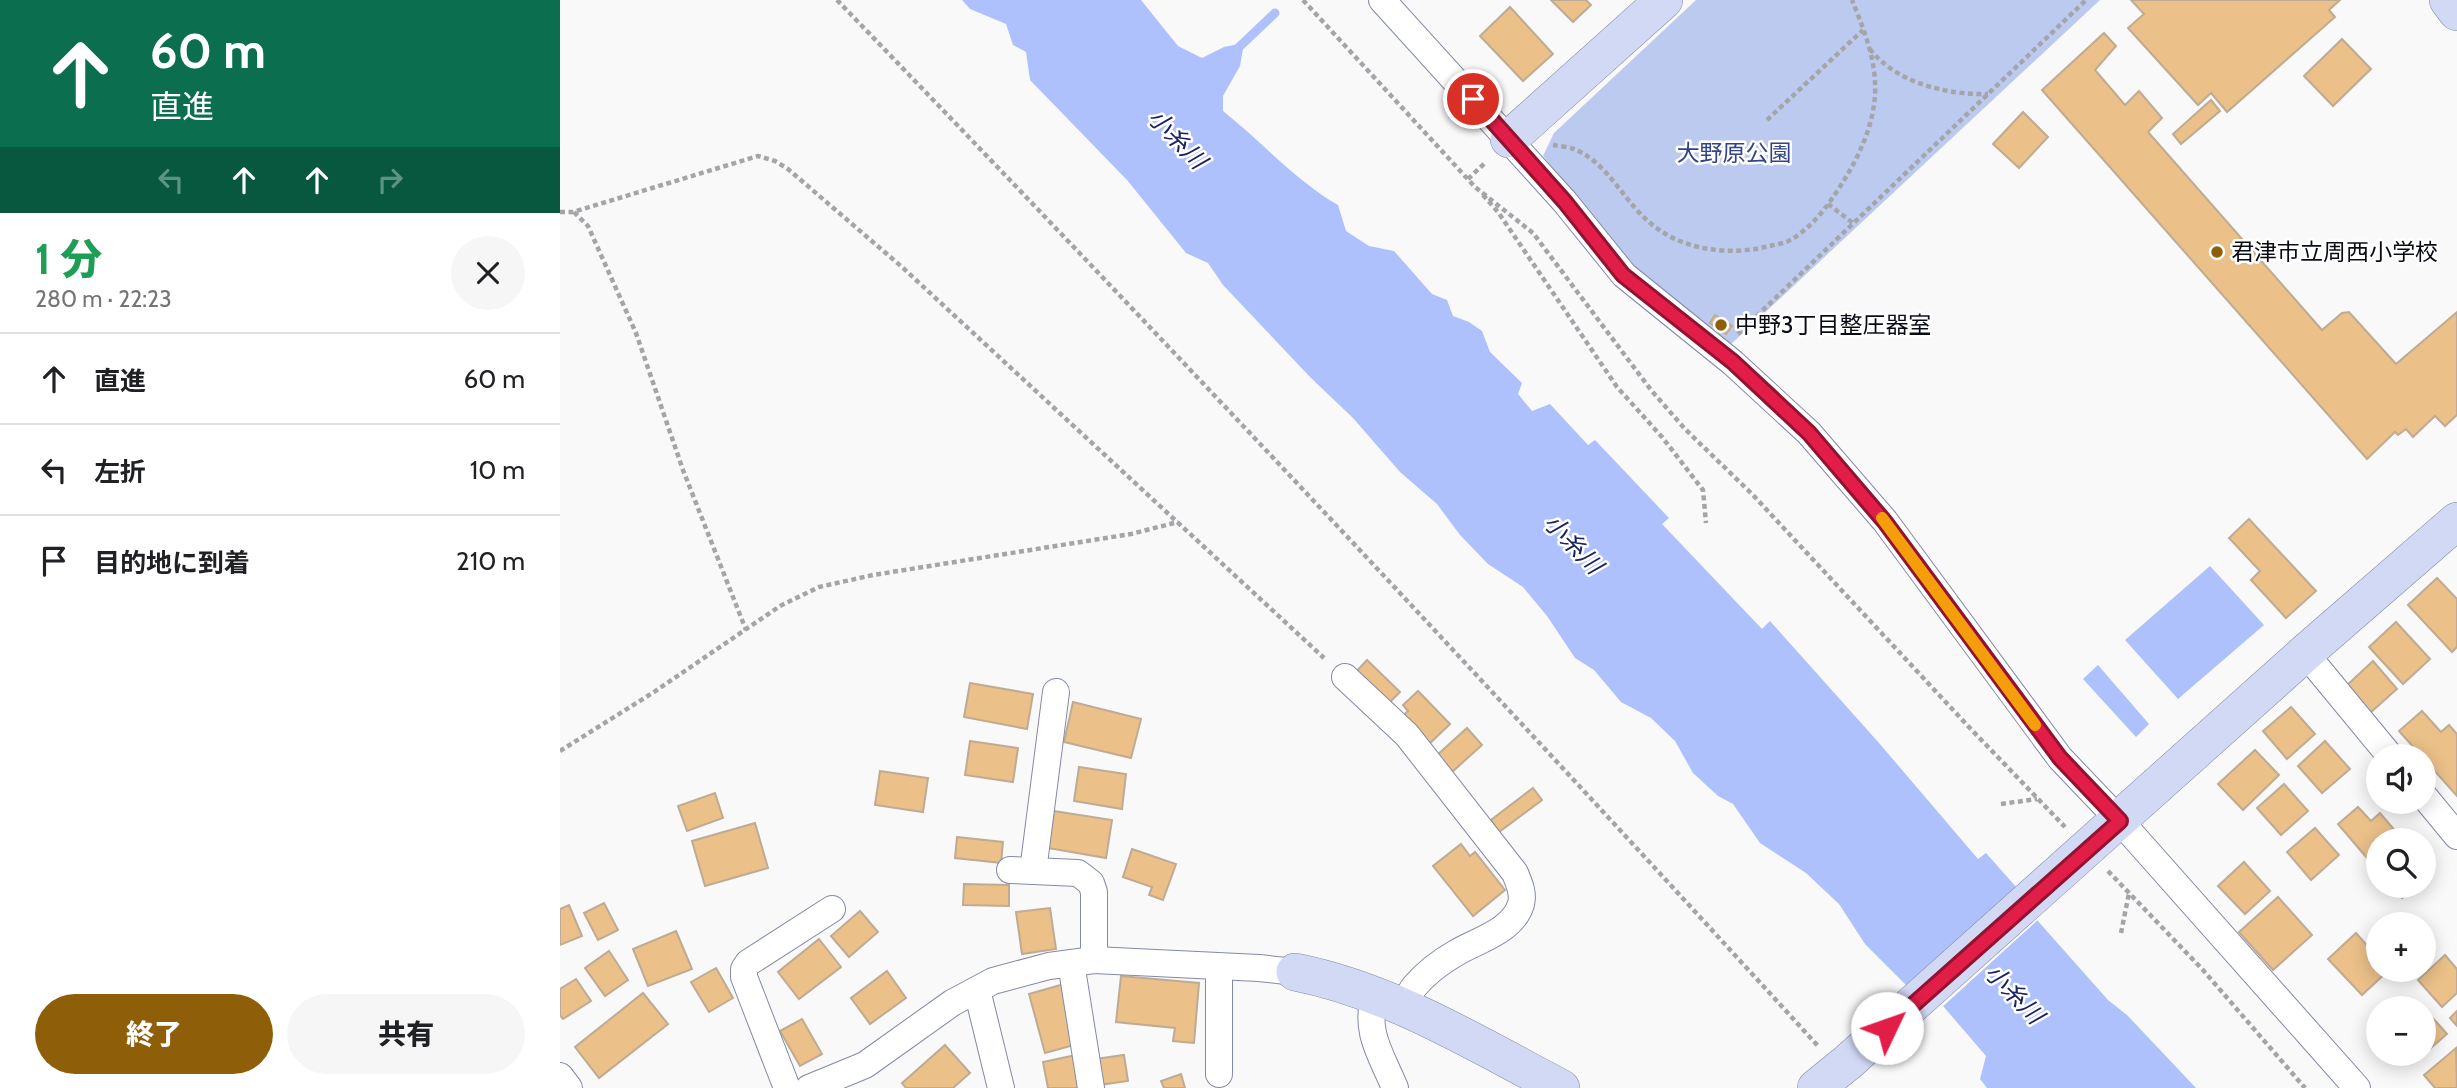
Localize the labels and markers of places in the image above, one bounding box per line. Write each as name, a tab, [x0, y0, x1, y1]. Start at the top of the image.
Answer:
pin	[1443, 69, 1503, 129]
place label: 君津市立周西小学校	[2231, 238, 2438, 266]
marker: 君津市立周西小学校	[2209, 244, 2225, 260]
place label: 中野3丁目整圧器室	[1735, 311, 1931, 339]
marker: 中野3丁目整圧器室	[1713, 317, 1729, 333]

